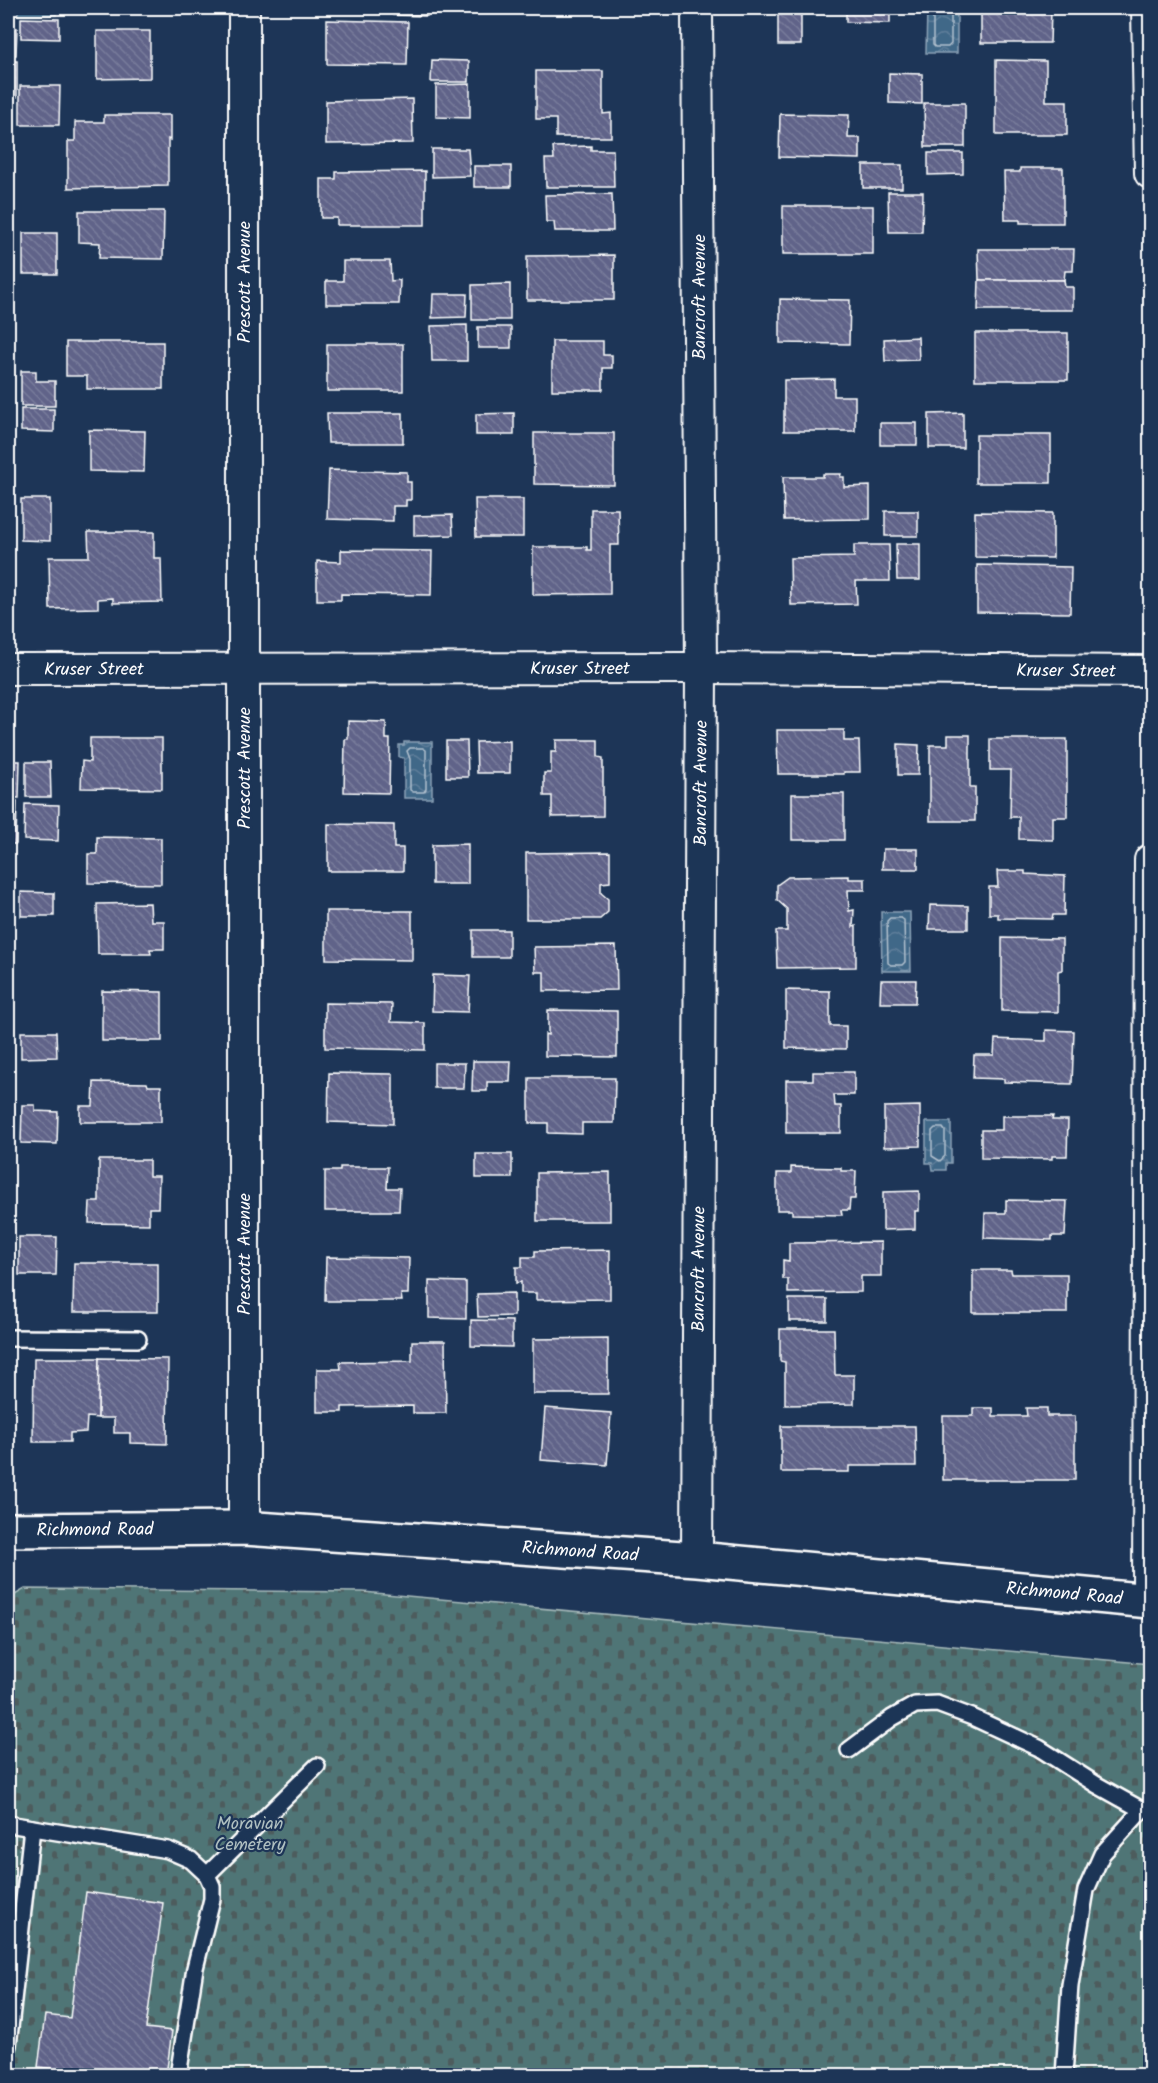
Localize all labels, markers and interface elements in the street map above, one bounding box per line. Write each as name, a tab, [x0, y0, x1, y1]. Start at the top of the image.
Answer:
street label: Prescott Avenue	[231, 221, 260, 343]
street label: Bancroft Avenue	[686, 234, 715, 360]
street label: Kruser Street	[530, 655, 631, 684]
street label: Kruser Street	[44, 656, 145, 685]
street label: Kruser Street	[1016, 657, 1117, 687]
street label: Prescott Avenue	[231, 707, 260, 829]
street label: Bancroft Avenue	[687, 720, 717, 846]
street label: Prescott Avenue	[231, 1193, 260, 1315]
street label: Bancroft Avenue	[685, 1206, 715, 1332]
street label: Richmond Road	[36, 1516, 155, 1546]
street label: Richmond Road	[521, 1534, 640, 1571]
street label: Richmond Road	[1005, 1575, 1125, 1614]
park label: Moravian Cemetery	[215, 1810, 286, 1860]

